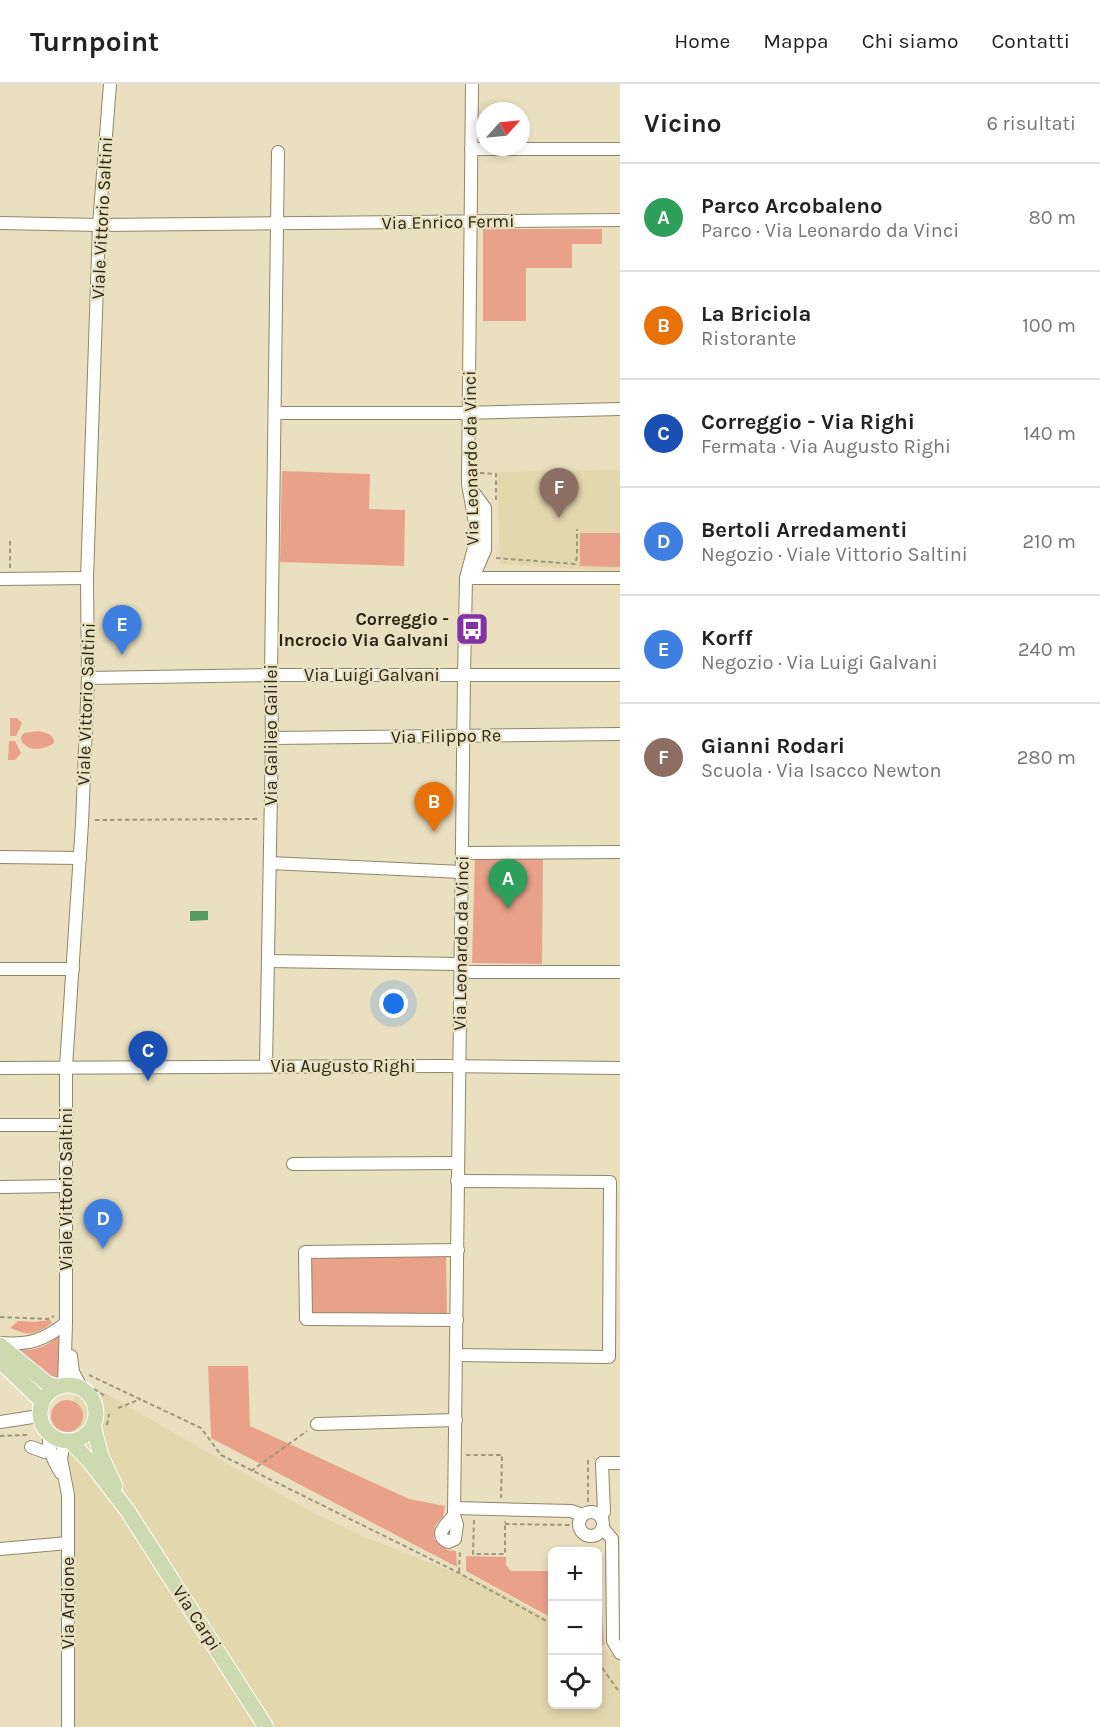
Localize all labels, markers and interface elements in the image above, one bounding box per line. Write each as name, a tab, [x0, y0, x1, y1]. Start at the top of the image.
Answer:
text: Turnpoint	[30, 25, 159, 58]
text: Home	[674, 29, 730, 53]
text: Mappa	[763, 29, 829, 53]
text: Chi siamo	[862, 29, 958, 53]
text: Contatti	[991, 29, 1070, 53]
north arrow	[476, 102, 530, 156]
text: Vicino	[644, 108, 721, 139]
text: 6 risultati	[986, 112, 1076, 135]
street label: Viale Vittorio Saltini	[87, 136, 117, 300]
text: Parco Arcobaleno	[701, 193, 882, 219]
text: A	[657, 206, 670, 229]
text: 80 m	[1028, 206, 1076, 229]
street label: Via Enrico Fermi	[381, 210, 515, 234]
text: Parco · Via Leonardo da Vinci	[701, 219, 959, 242]
text: La Briciola	[701, 301, 811, 327]
text: B	[657, 314, 670, 337]
text: 100 m	[1022, 314, 1076, 337]
text: Ristorante	[701, 327, 796, 350]
street label: Via Leonardo da Vinci	[458, 370, 484, 546]
text: Correggio - Via Righi	[701, 409, 915, 435]
text: C	[657, 422, 670, 445]
text: 140 m	[1023, 422, 1076, 445]
text: Fermata · Via Augusto Righi	[701, 435, 951, 458]
pin: F	[540, 468, 578, 518]
text: Bertoli Arredamenti	[701, 517, 907, 543]
text: D	[657, 530, 670, 553]
text: 210 m	[1022, 530, 1076, 553]
text: Negozio · Viale Vittorio Saltini	[701, 543, 968, 566]
pin: E	[102, 606, 142, 655]
place label: Correggio - Incrocio Via Galvani	[278, 608, 449, 651]
bus stop icon: Correggio - Incrocio Via Galvani	[454, 611, 490, 647]
street label: Viale Vittorio Saltini	[72, 622, 100, 786]
text: Korff	[701, 625, 753, 651]
text: E	[658, 638, 669, 661]
text: 240 m	[1018, 638, 1076, 661]
text: Negozio · Via Luigi Galvani	[701, 651, 938, 674]
street label: Via Galileo Galilei	[260, 664, 282, 806]
street label: Via Luigi Galvani	[304, 664, 440, 686]
street label: Via Filippo Re	[391, 724, 501, 748]
text: Gianni Rodari	[701, 733, 845, 759]
text: F	[658, 746, 669, 769]
text: 280 m	[1017, 746, 1076, 769]
text: Scuola · Via Isacco Newton	[701, 759, 942, 782]
pin: B	[414, 782, 454, 832]
street label: Via Leonardo da Vinci	[448, 855, 474, 1031]
pin: A	[488, 860, 528, 909]
your location	[379, 989, 408, 1018]
pin: C	[128, 1032, 168, 1081]
street label: Via Augusto Righi	[270, 1055, 416, 1077]
street label: Viale Vittorio Saltini	[55, 1108, 77, 1271]
pin: D	[84, 1200, 122, 1249]
map controls	[548, 1547, 602, 1709]
button: +	[548, 1547, 602, 1601]
street label: Via Ardione	[57, 1557, 79, 1649]
street label: Via Carpi	[168, 1581, 226, 1655]
button: −	[548, 1601, 602, 1655]
button: locate	[548, 1655, 602, 1709]

